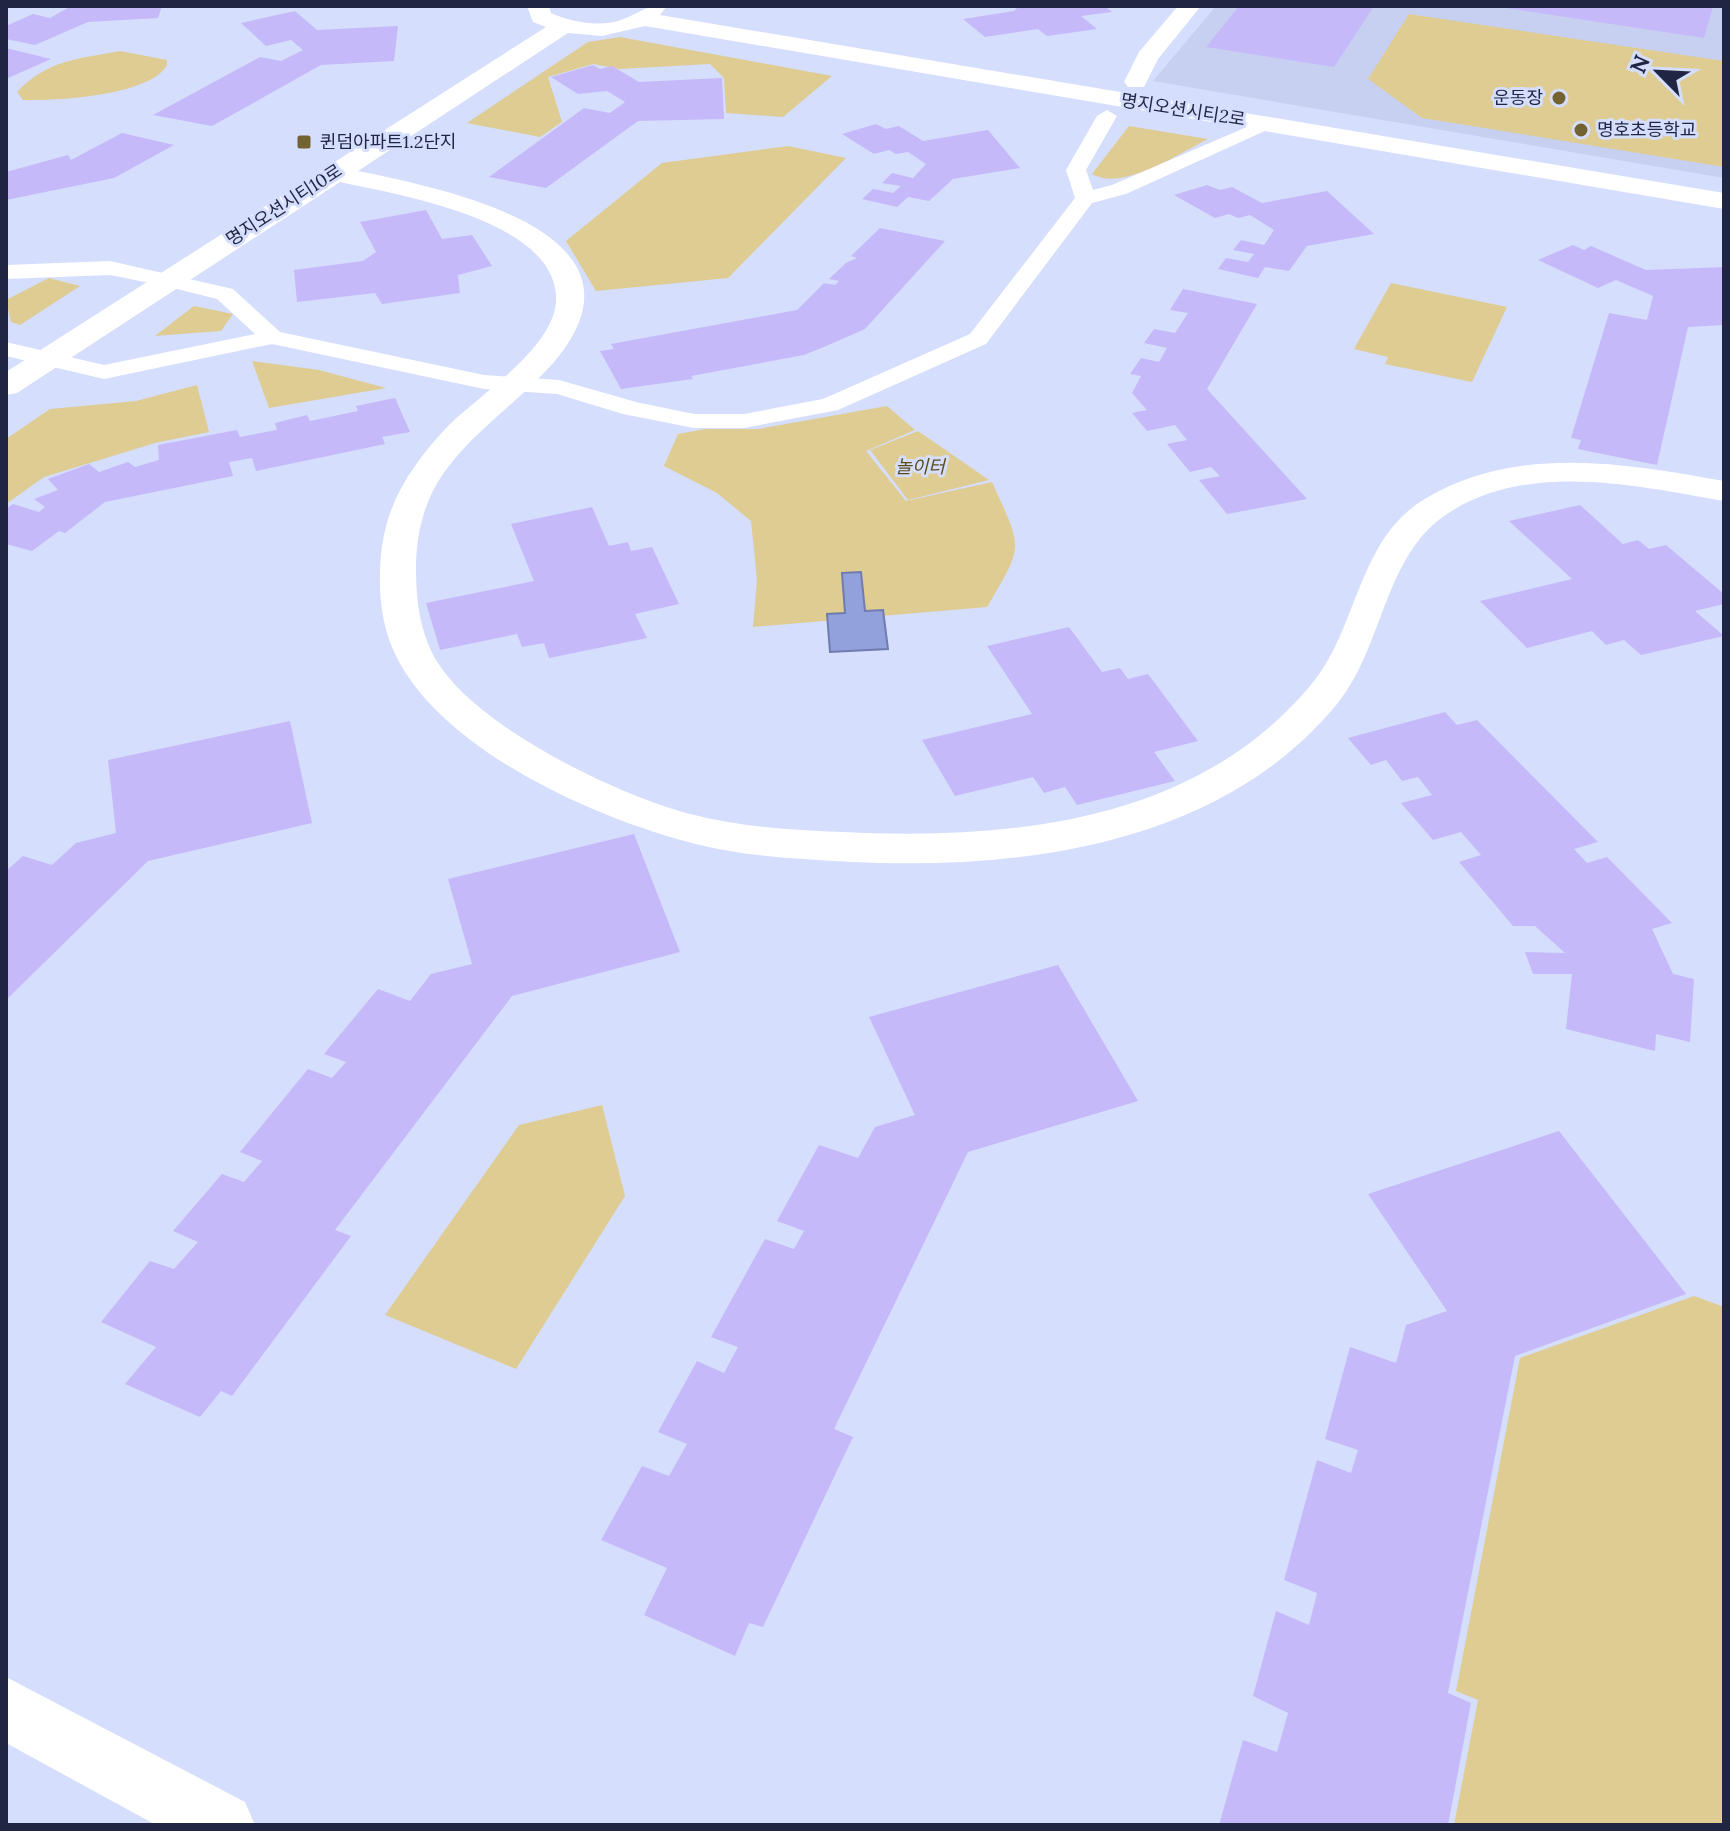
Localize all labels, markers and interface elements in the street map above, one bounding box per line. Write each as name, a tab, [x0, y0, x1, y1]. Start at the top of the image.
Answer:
north arrow	[1618, 32, 1698, 112]
text: N	[1623, 50, 1656, 77]
place label: 운동장	[1493, 86, 1543, 109]
street label: 명지오션시티2로	[1119, 88, 1247, 131]
marker: 운동장	[1550, 89, 1568, 107]
place label: 명호초등학교	[1597, 118, 1696, 141]
marker: 명호초등학교	[1572, 121, 1590, 139]
place label: 퀸덤아파트1.2단지	[320, 130, 457, 153]
marker: 퀸덤아파트1.2단지	[295, 133, 313, 151]
street label: 명지오션시티10로	[221, 159, 346, 251]
park label: 놀이터	[895, 455, 947, 478]

